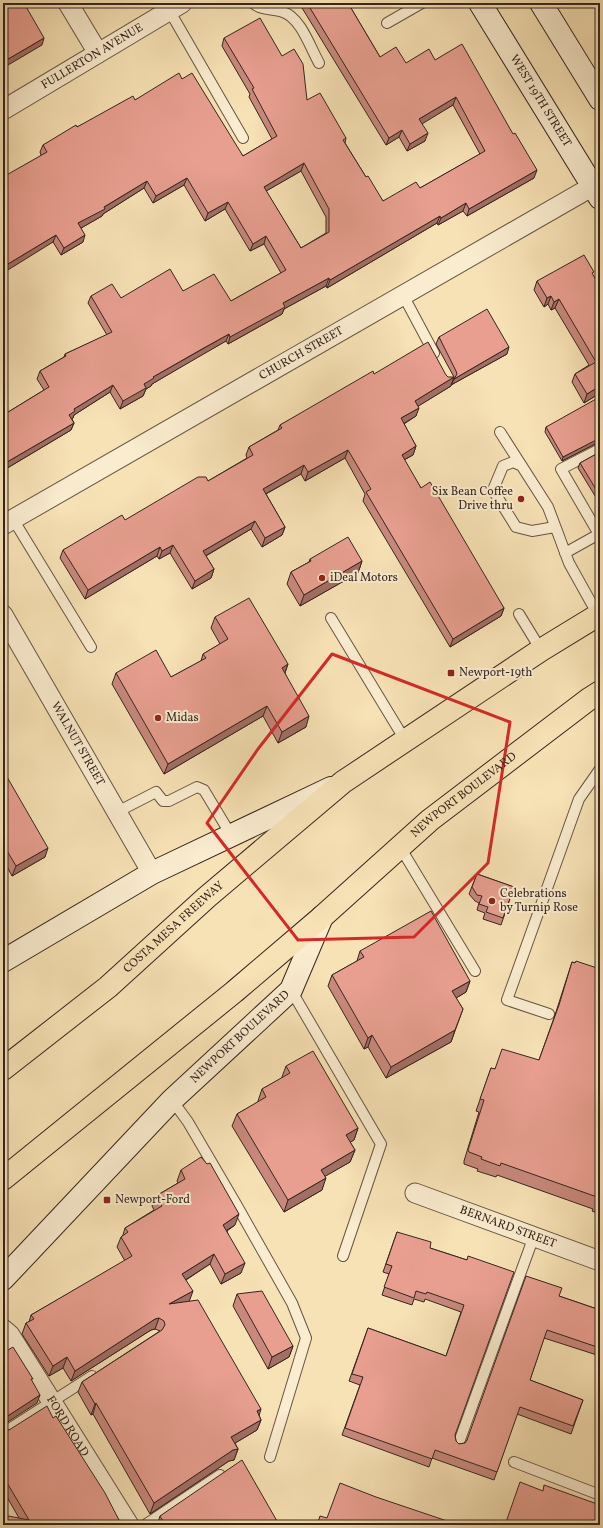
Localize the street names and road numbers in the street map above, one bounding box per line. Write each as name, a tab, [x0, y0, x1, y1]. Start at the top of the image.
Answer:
street label: FULLERTON AVENUE	[38, 20, 146, 93]
street label: WEST 19TH STREET	[506, 52, 575, 150]
street label: CHURCH STREET	[256, 323, 346, 384]
street label: WALNUT STREET	[47, 699, 108, 789]
street label: NEWPORT BOULEVARD	[407, 749, 520, 841]
street label: COSTA MESA FREEWAY	[120, 878, 228, 977]
street label: NEWPORT BOULEVARD	[187, 987, 294, 1087]
street label: BERNARD STREET	[457, 1202, 558, 1252]
street label: FORD ROAD	[42, 1393, 92, 1460]

